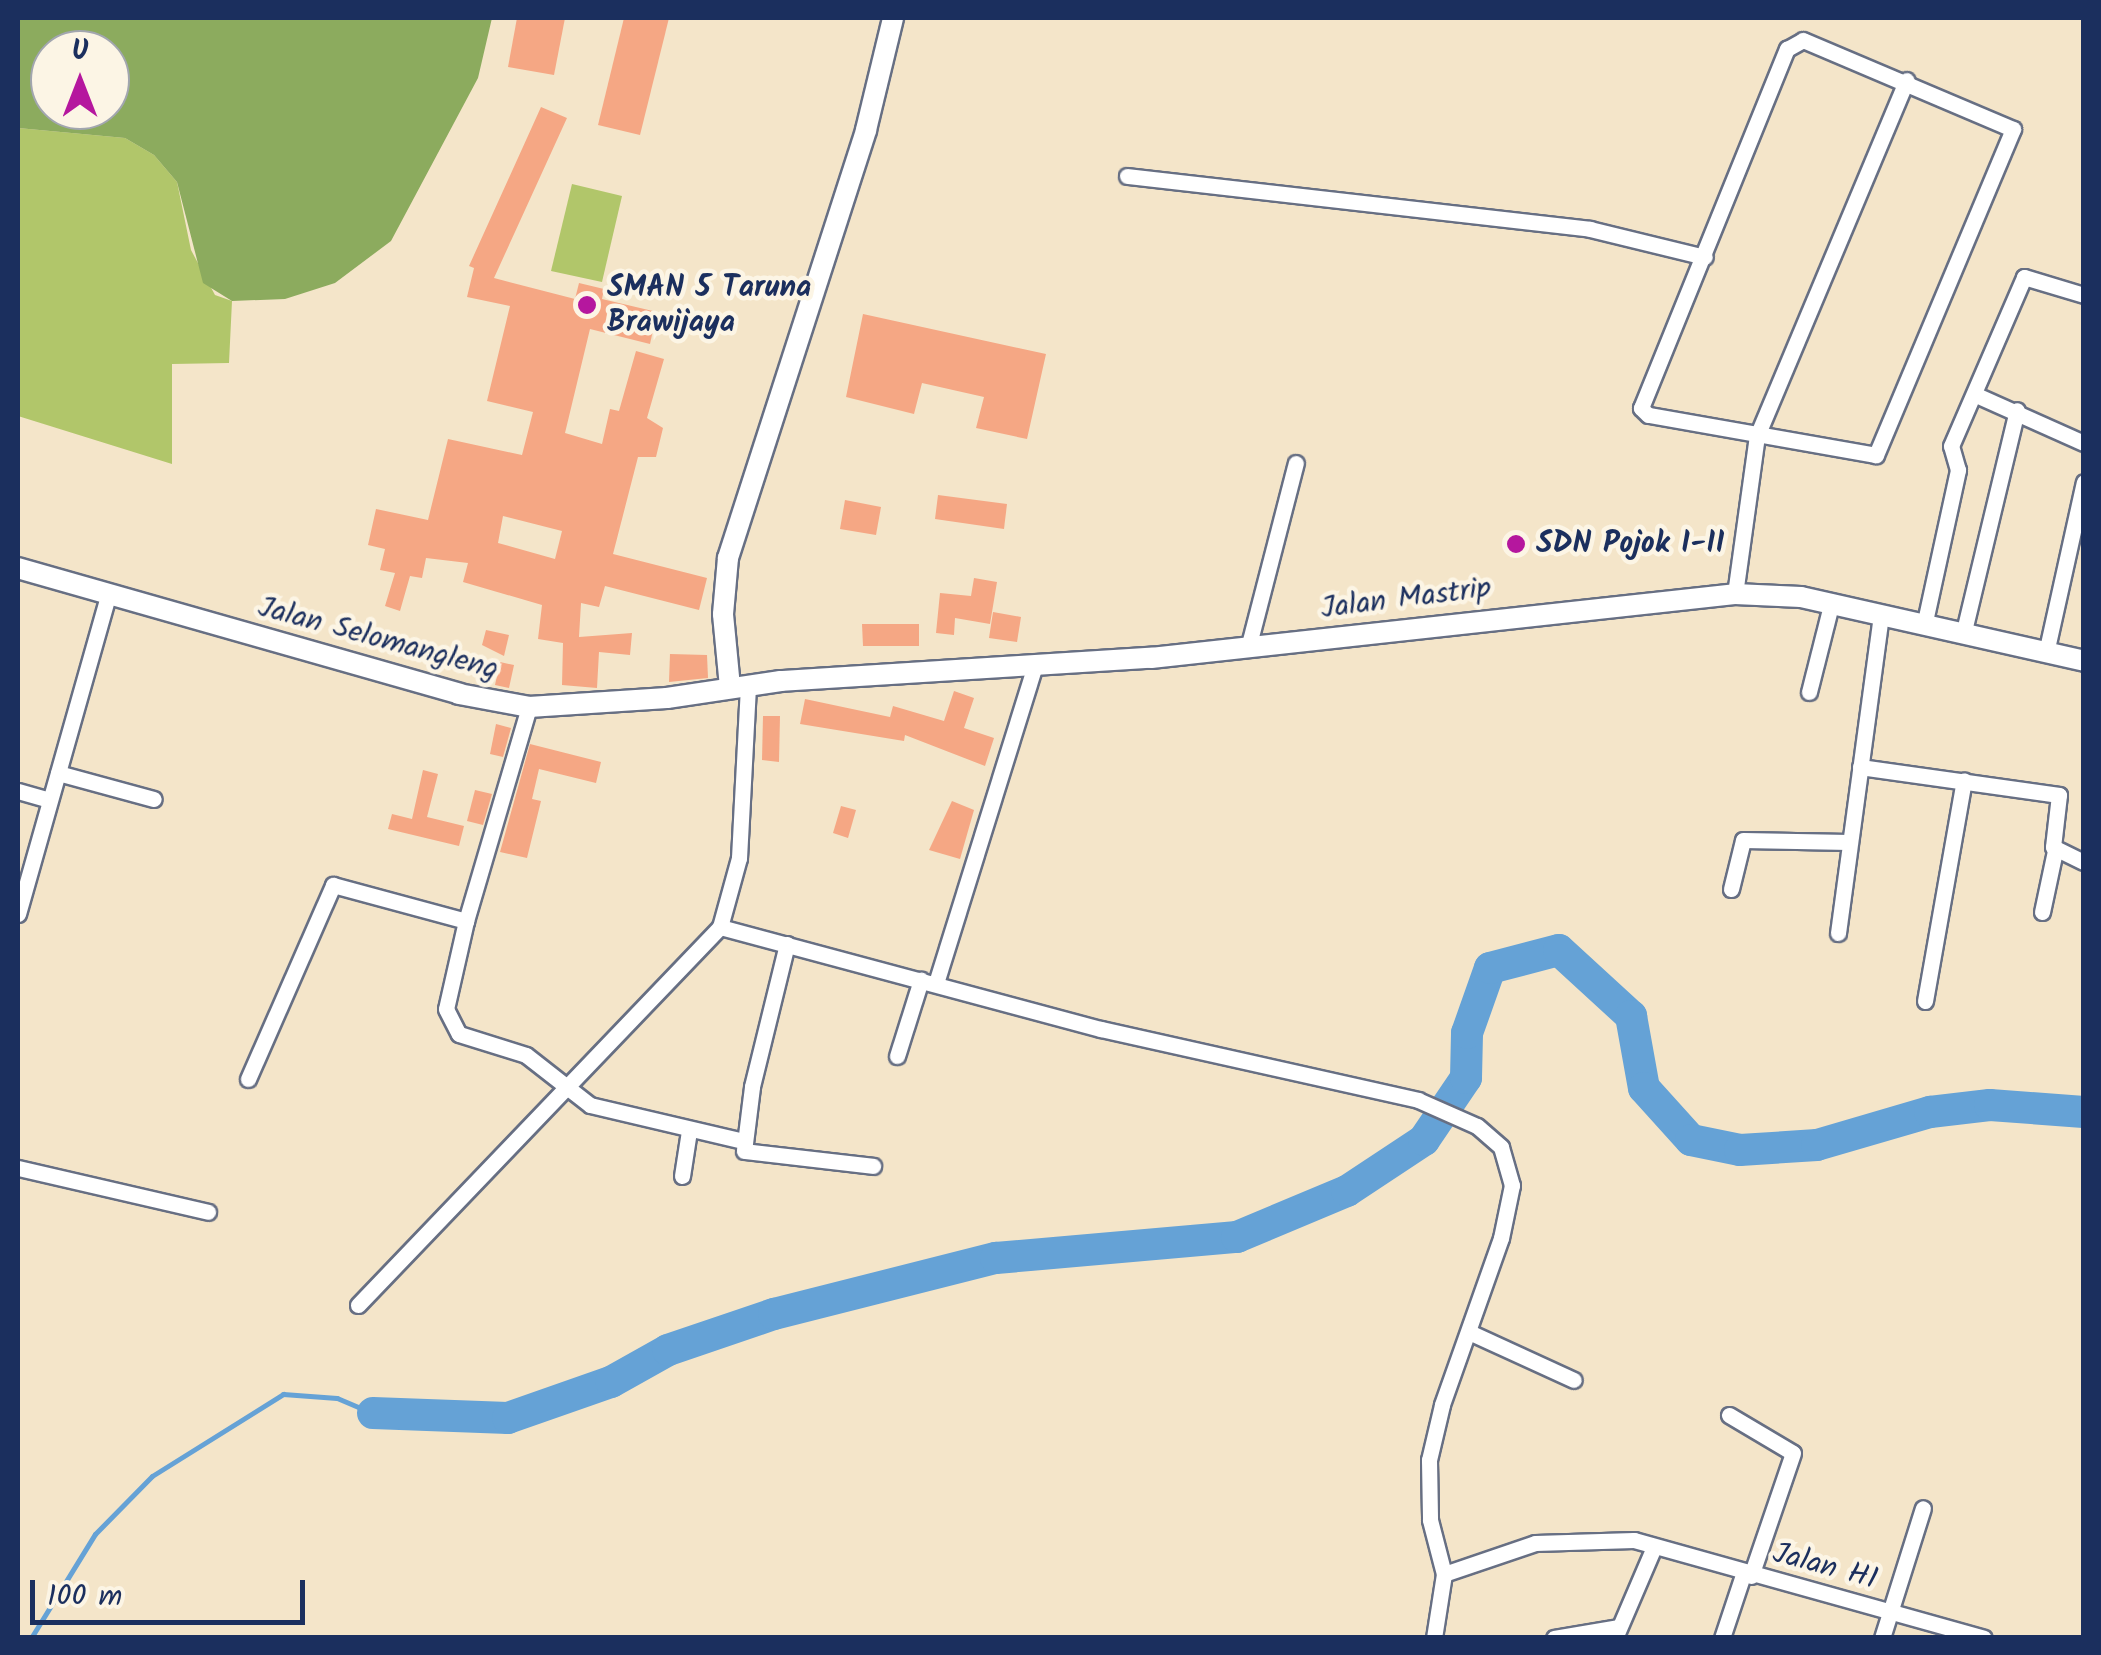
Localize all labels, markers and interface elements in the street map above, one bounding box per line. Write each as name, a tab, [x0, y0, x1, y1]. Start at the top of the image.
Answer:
text: U	[72, 29, 88, 74]
north arrow	[30, 30, 130, 130]
place label: SMAN 5 Taruna Brawijaya	[607, 270, 811, 340]
marker: SMAN 5 Taruna Brawijaya	[576, 294, 598, 316]
place label: SDN Pojok I-II	[1536, 526, 1725, 562]
marker: SDN Pojok I-II	[1505, 533, 1527, 555]
street label: Jalan Mastrip	[1319, 571, 1493, 627]
street label: Jalan Selomangleng	[254, 590, 502, 688]
street label: Jalan H1	[1769, 1536, 1881, 1598]
scale bar	[35, 1560, 310, 1622]
text: 100 m	[47, 1573, 122, 1621]

